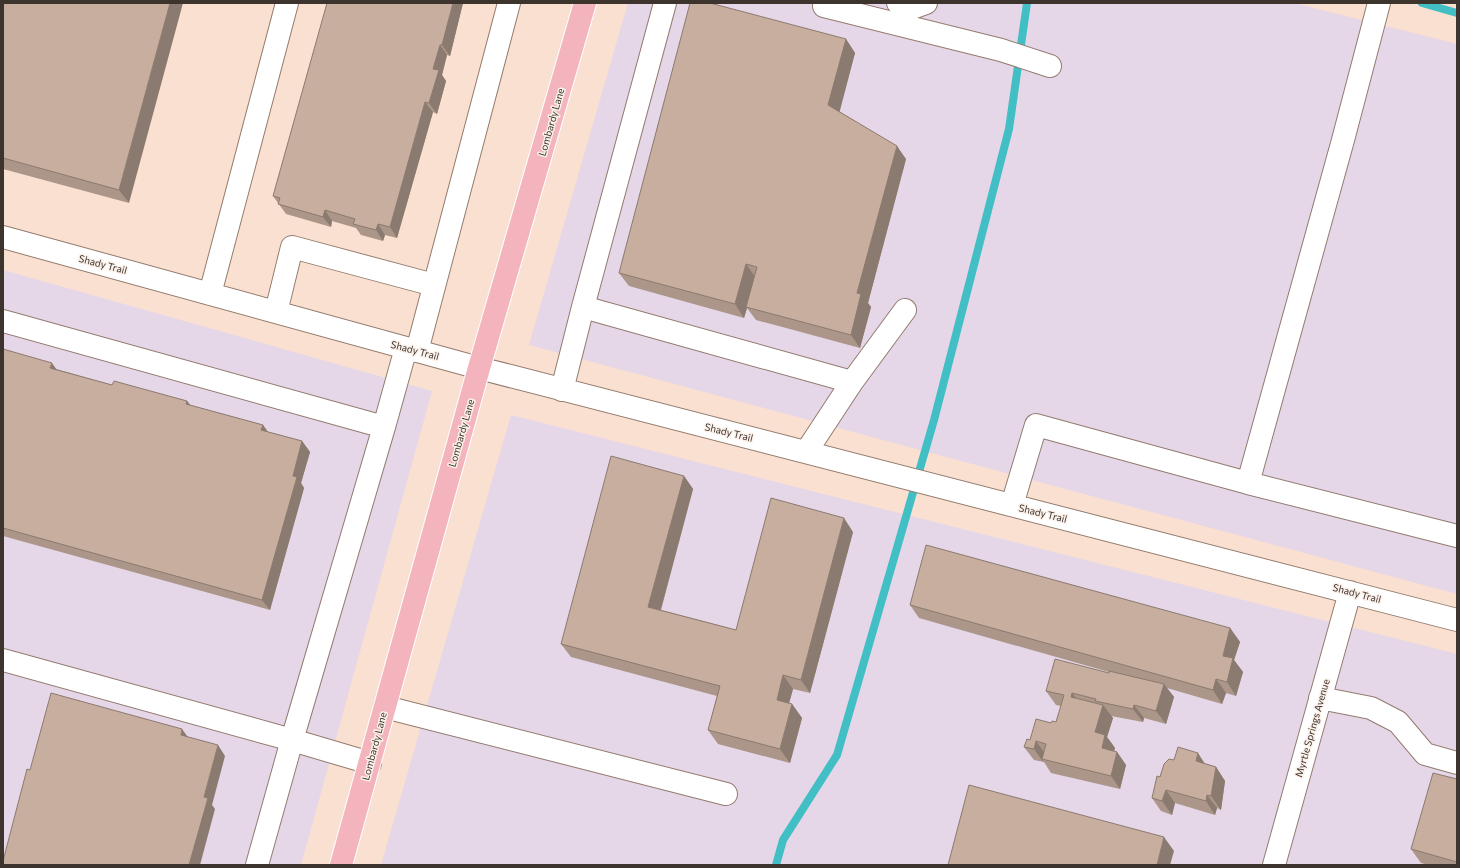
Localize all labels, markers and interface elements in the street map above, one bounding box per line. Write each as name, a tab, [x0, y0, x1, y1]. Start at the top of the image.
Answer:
street label: Lombardy Lane	[536, 87, 566, 157]
street label: Shady Trail	[78, 252, 128, 276]
street label: Shady Trail	[390, 338, 440, 362]
street label: Lombardy Lane	[446, 398, 476, 468]
street label: Shady Trail	[704, 420, 754, 444]
street label: Shady Trail	[1018, 501, 1068, 525]
street label: Shady Trail	[1332, 581, 1382, 605]
street label: Myrtle Springs Avenue	[1292, 678, 1332, 778]
street label: Lombardy Lane	[359, 711, 389, 781]

